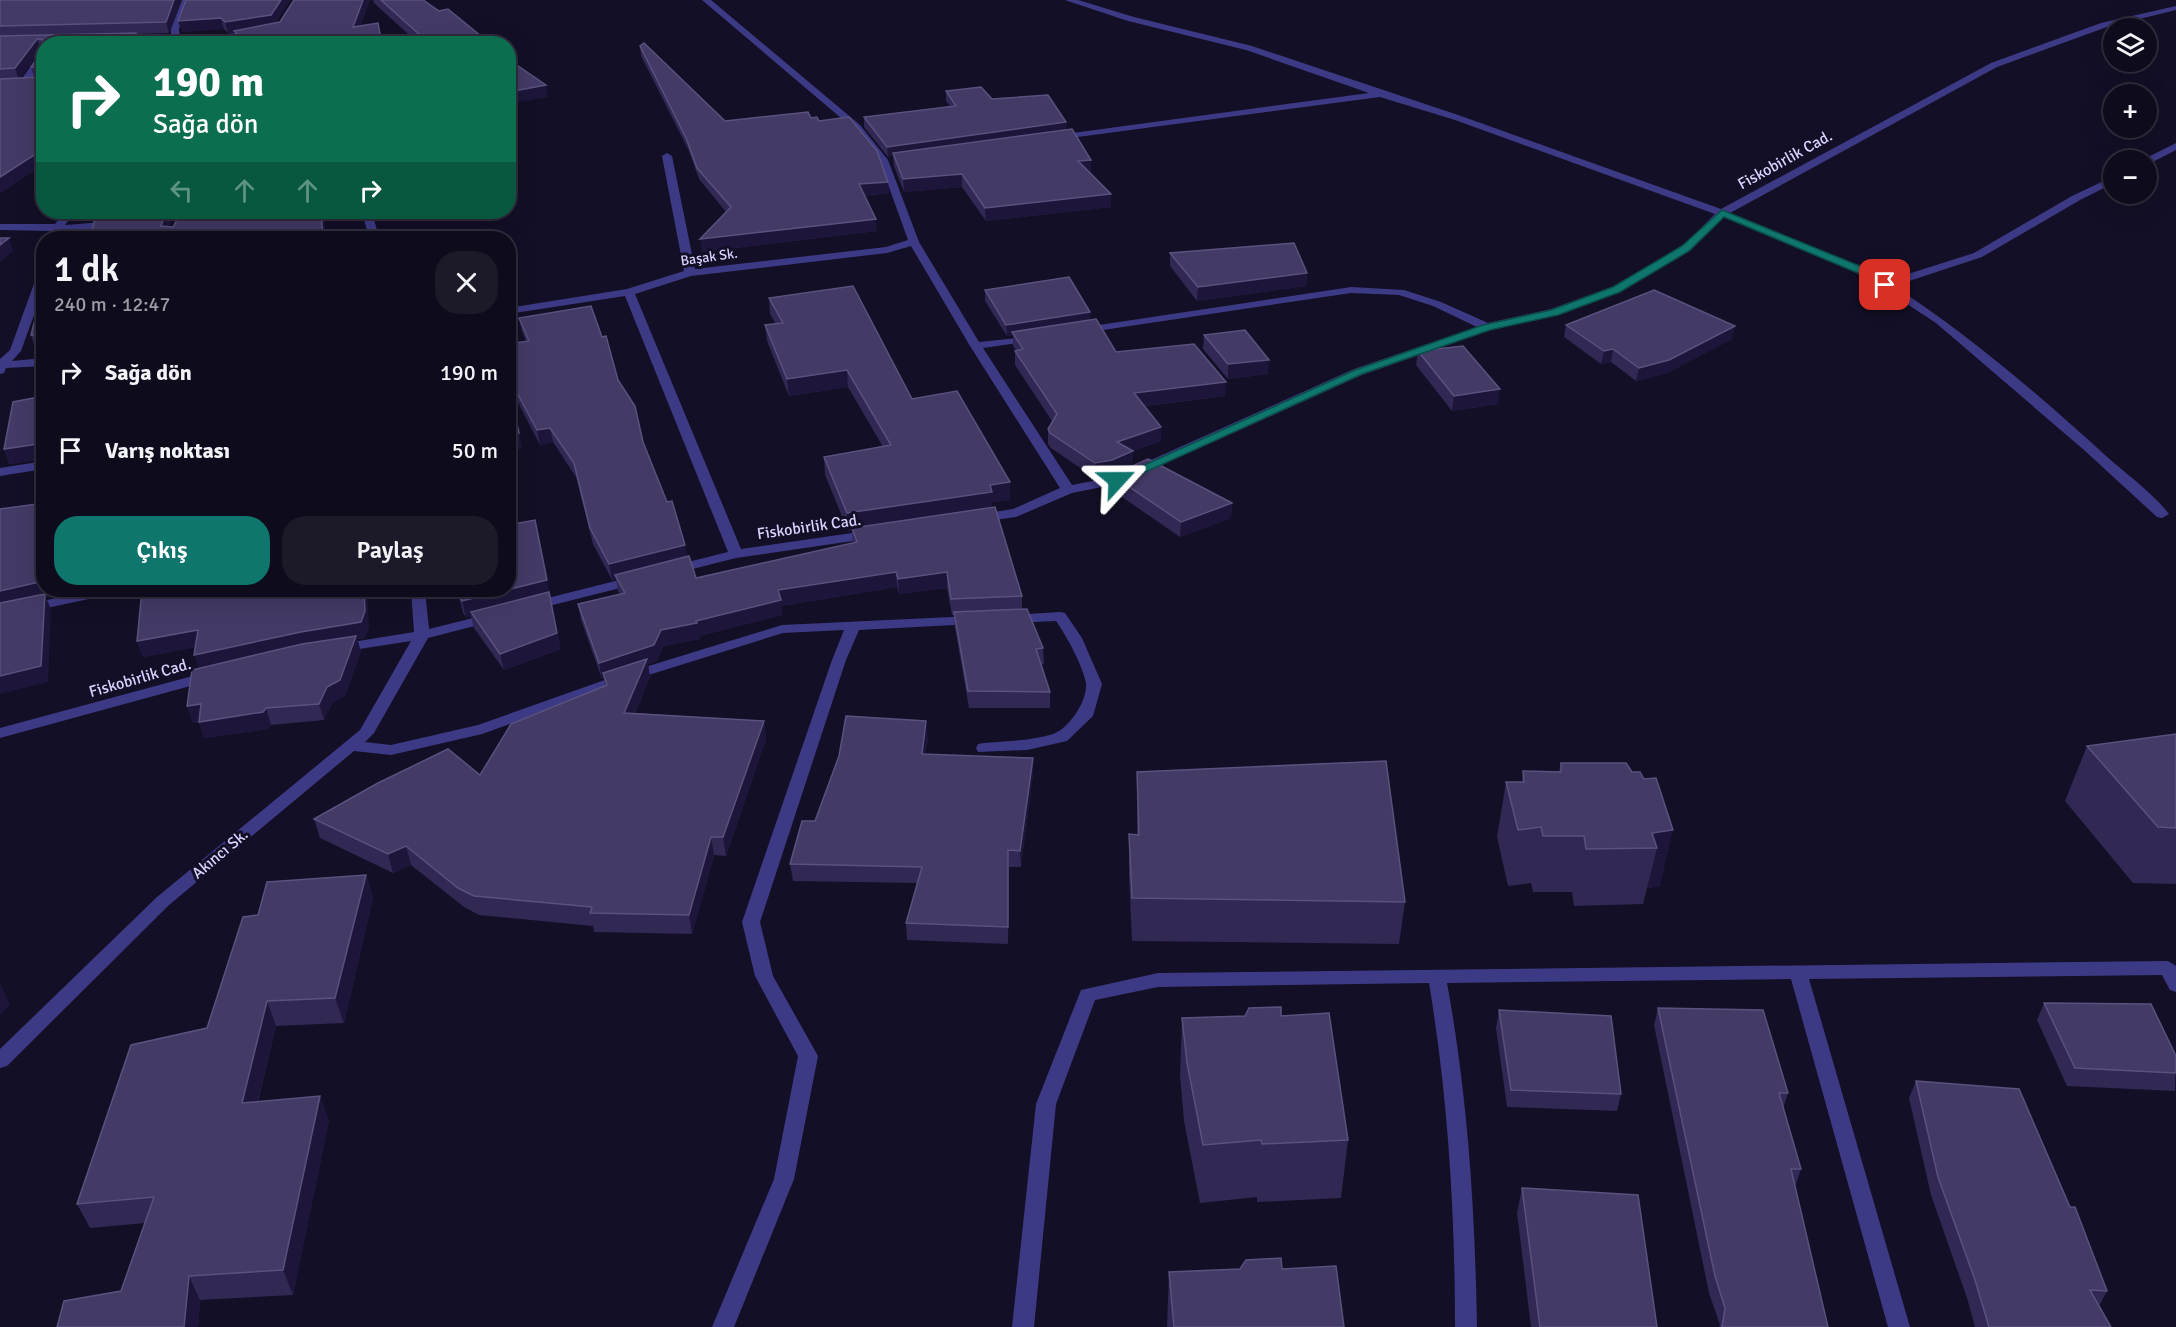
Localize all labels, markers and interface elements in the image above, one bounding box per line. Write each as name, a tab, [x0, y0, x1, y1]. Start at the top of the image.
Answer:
map controls	[2103, 18, 2157, 204]
button: layers	[2103, 18, 2157, 72]
text: 190 m	[153, 57, 264, 108]
icon: right	[54, 60, 132, 138]
button: +	[2103, 84, 2157, 138]
text: Sağa dön	[153, 108, 259, 141]
street label: Fiskobirlik Cad.	[1734, 126, 1836, 194]
button: −	[2103, 150, 2157, 204]
icon: left	[165, 174, 198, 207]
icon: ahead	[228, 174, 261, 207]
icon: ahead	[291, 174, 324, 207]
icon: right	[354, 174, 387, 207]
street label: Başak Sk.	[679, 245, 739, 269]
text: 1 dk	[54, 247, 119, 292]
button: close	[435, 251, 498, 314]
pin	[1859, 259, 1910, 310]
icon: arrive	[1868, 268, 1901, 301]
text: 240 m · 12:47	[54, 292, 170, 317]
icon: right	[54, 356, 87, 389]
text: Sağa dön	[105, 359, 192, 386]
text: 190 m	[440, 359, 498, 386]
icon: arrive	[54, 434, 87, 467]
text: Varış noktası	[105, 437, 230, 464]
text: 50 m	[452, 437, 498, 464]
position arrow	[1085, 448, 1149, 512]
street label: Fiskobirlik Cad.	[756, 510, 862, 544]
button: Çıkış	[54, 516, 270, 585]
button: Paylaş	[282, 516, 498, 585]
street label: Fiskobirlik Cad.	[87, 654, 193, 702]
street label: Akıncı Sk.	[188, 825, 252, 883]

